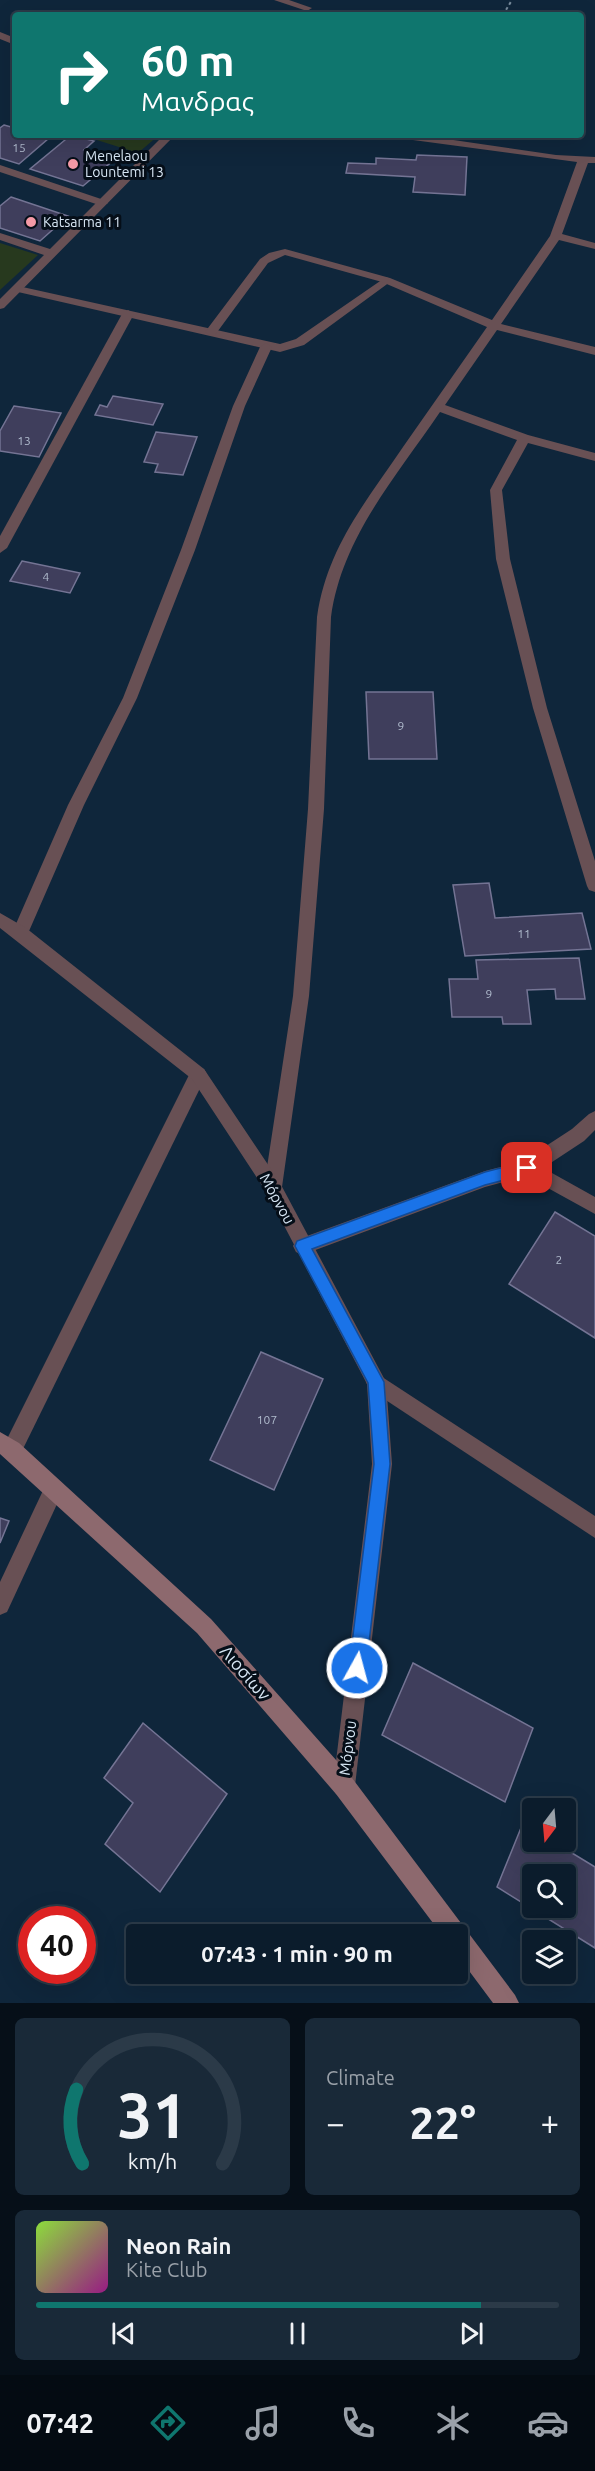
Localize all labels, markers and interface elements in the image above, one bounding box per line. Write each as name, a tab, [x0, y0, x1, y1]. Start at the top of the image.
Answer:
icon: right	[42, 36, 120, 114]
text: 60 m	[141, 37, 235, 84]
text: Μανδρας	[141, 86, 254, 116]
house number: 15	[12, 141, 26, 154]
place label: Menelaou Lountemi 13	[85, 148, 164, 180]
marker: Menelaou Lountemi 13	[66, 157, 80, 171]
place label: Katsarma 11	[43, 214, 121, 230]
marker: Katsarma 11	[24, 215, 38, 229]
house number: 13	[17, 434, 31, 447]
house number: 4	[43, 570, 50, 583]
house number: 9	[398, 719, 404, 732]
house number: 11	[517, 927, 531, 940]
house number: 9	[486, 987, 492, 1000]
pin	[501, 1142, 552, 1193]
icon: arrive	[510, 1151, 543, 1184]
street label: Μόρνου	[257, 1170, 298, 1227]
house number: 2	[556, 1253, 562, 1266]
house number: 107	[257, 1413, 277, 1426]
position arrow	[325, 1636, 389, 1700]
street label: Λιοσίων	[217, 1641, 275, 1704]
street label: Μόρνου	[336, 1719, 359, 1776]
north arrow	[522, 1798, 576, 1852]
map controls	[522, 1798, 576, 1984]
button: search	[522, 1864, 576, 1918]
speed limit sign: 40	[18, 1906, 96, 1984]
button: layers	[522, 1930, 576, 1984]
text: 07:43 · 1 min · 90 m	[201, 1941, 393, 1966]
text: Climate	[326, 2066, 395, 2089]
text: 31	[117, 2080, 188, 2150]
text: 22°	[409, 2097, 476, 2148]
text: −	[326, 2104, 345, 2141]
text: +	[540, 2104, 559, 2141]
text: km/h	[128, 2149, 177, 2173]
text: Neon Rain	[126, 2233, 231, 2258]
text: Kite Club	[126, 2258, 208, 2281]
icon: previous	[107, 2317, 140, 2350]
icon: pause	[281, 2317, 314, 2350]
icon: next	[455, 2317, 488, 2350]
icon: directions	[147, 2402, 189, 2444]
icon: music	[242, 2402, 284, 2444]
icon: phone	[337, 2402, 379, 2444]
icon: climate	[432, 2402, 474, 2444]
icon: car	[527, 2402, 569, 2444]
text: 07:42	[26, 2408, 94, 2438]

